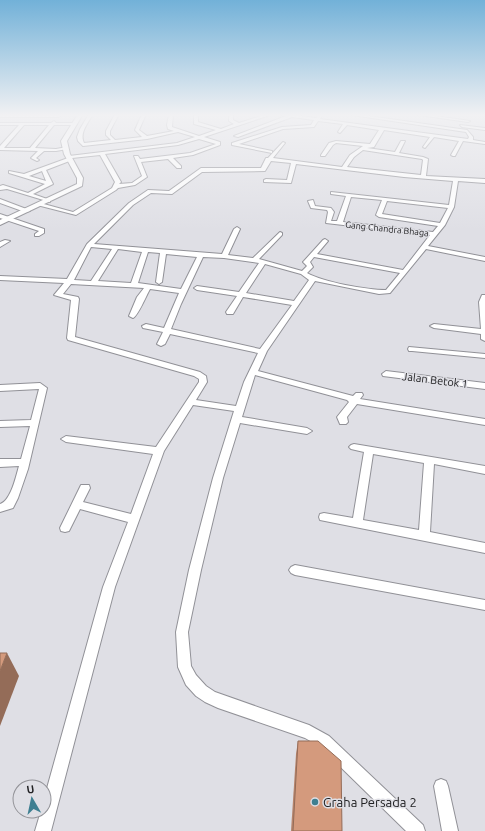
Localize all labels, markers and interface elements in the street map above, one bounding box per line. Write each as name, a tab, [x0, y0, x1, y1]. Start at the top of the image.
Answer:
street label: Gang Chandra Bhaga	[345, 220, 429, 238]
street label: Jalan Betok 1	[401, 370, 469, 390]
north arrow	[12, 779, 52, 819]
text: U	[26, 783, 35, 796]
place label: Graha Persada 2	[323, 795, 417, 809]
marker: Graha Persada 2	[310, 797, 320, 807]

